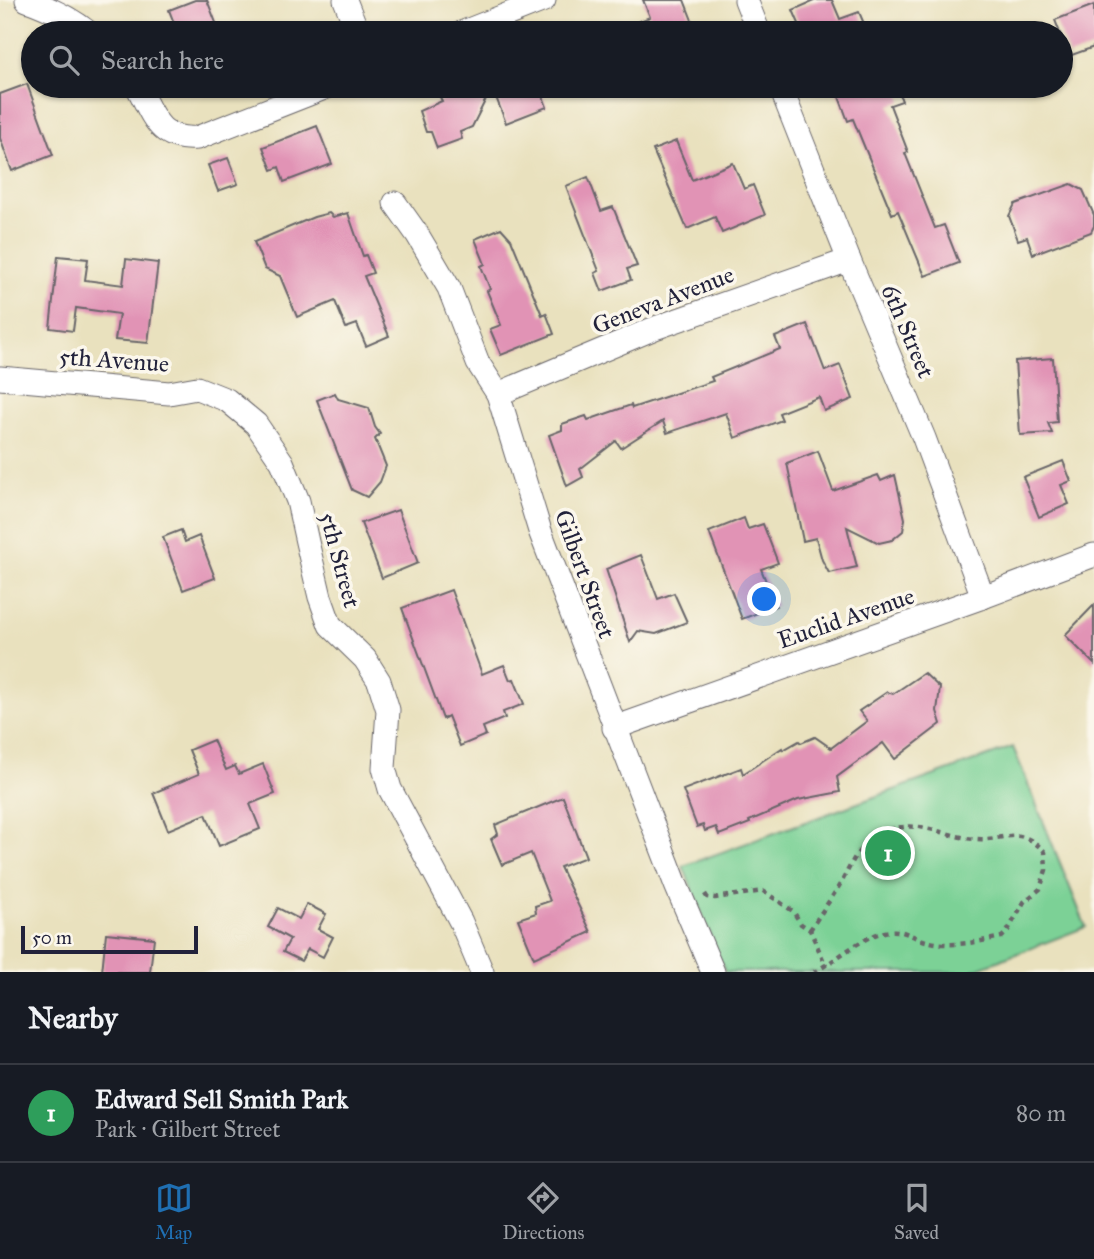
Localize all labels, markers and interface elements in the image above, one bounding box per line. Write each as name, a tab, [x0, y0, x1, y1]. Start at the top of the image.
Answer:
search box	[21, 21, 1073, 98]
icon: search	[45, 41, 83, 79]
text: Search here	[101, 44, 224, 76]
street label: Geneva Avenue	[588, 259, 738, 341]
street label: 6th Street	[875, 280, 941, 383]
street label: 5th Avenue	[58, 341, 170, 379]
street label: Gilbert Street	[548, 506, 622, 643]
street label: 5th Street	[313, 509, 367, 612]
street label: Euclid Avenue	[774, 581, 918, 655]
your location	[747, 582, 781, 616]
pin: 1	[865, 827, 911, 879]
scale bar	[21, 923, 198, 955]
text: 50 m	[32, 926, 72, 949]
text: Nearby	[28, 1000, 118, 1036]
text: Edward Sell Smith Park	[95, 1083, 348, 1115]
text: 1	[46, 1099, 56, 1127]
text: 80 m	[1016, 1099, 1066, 1127]
text: Park · Gilbert Street	[95, 1115, 280, 1143]
tab: Map	[155, 1179, 193, 1244]
tab: Directions	[502, 1179, 584, 1244]
tab: Saved	[894, 1179, 939, 1244]

